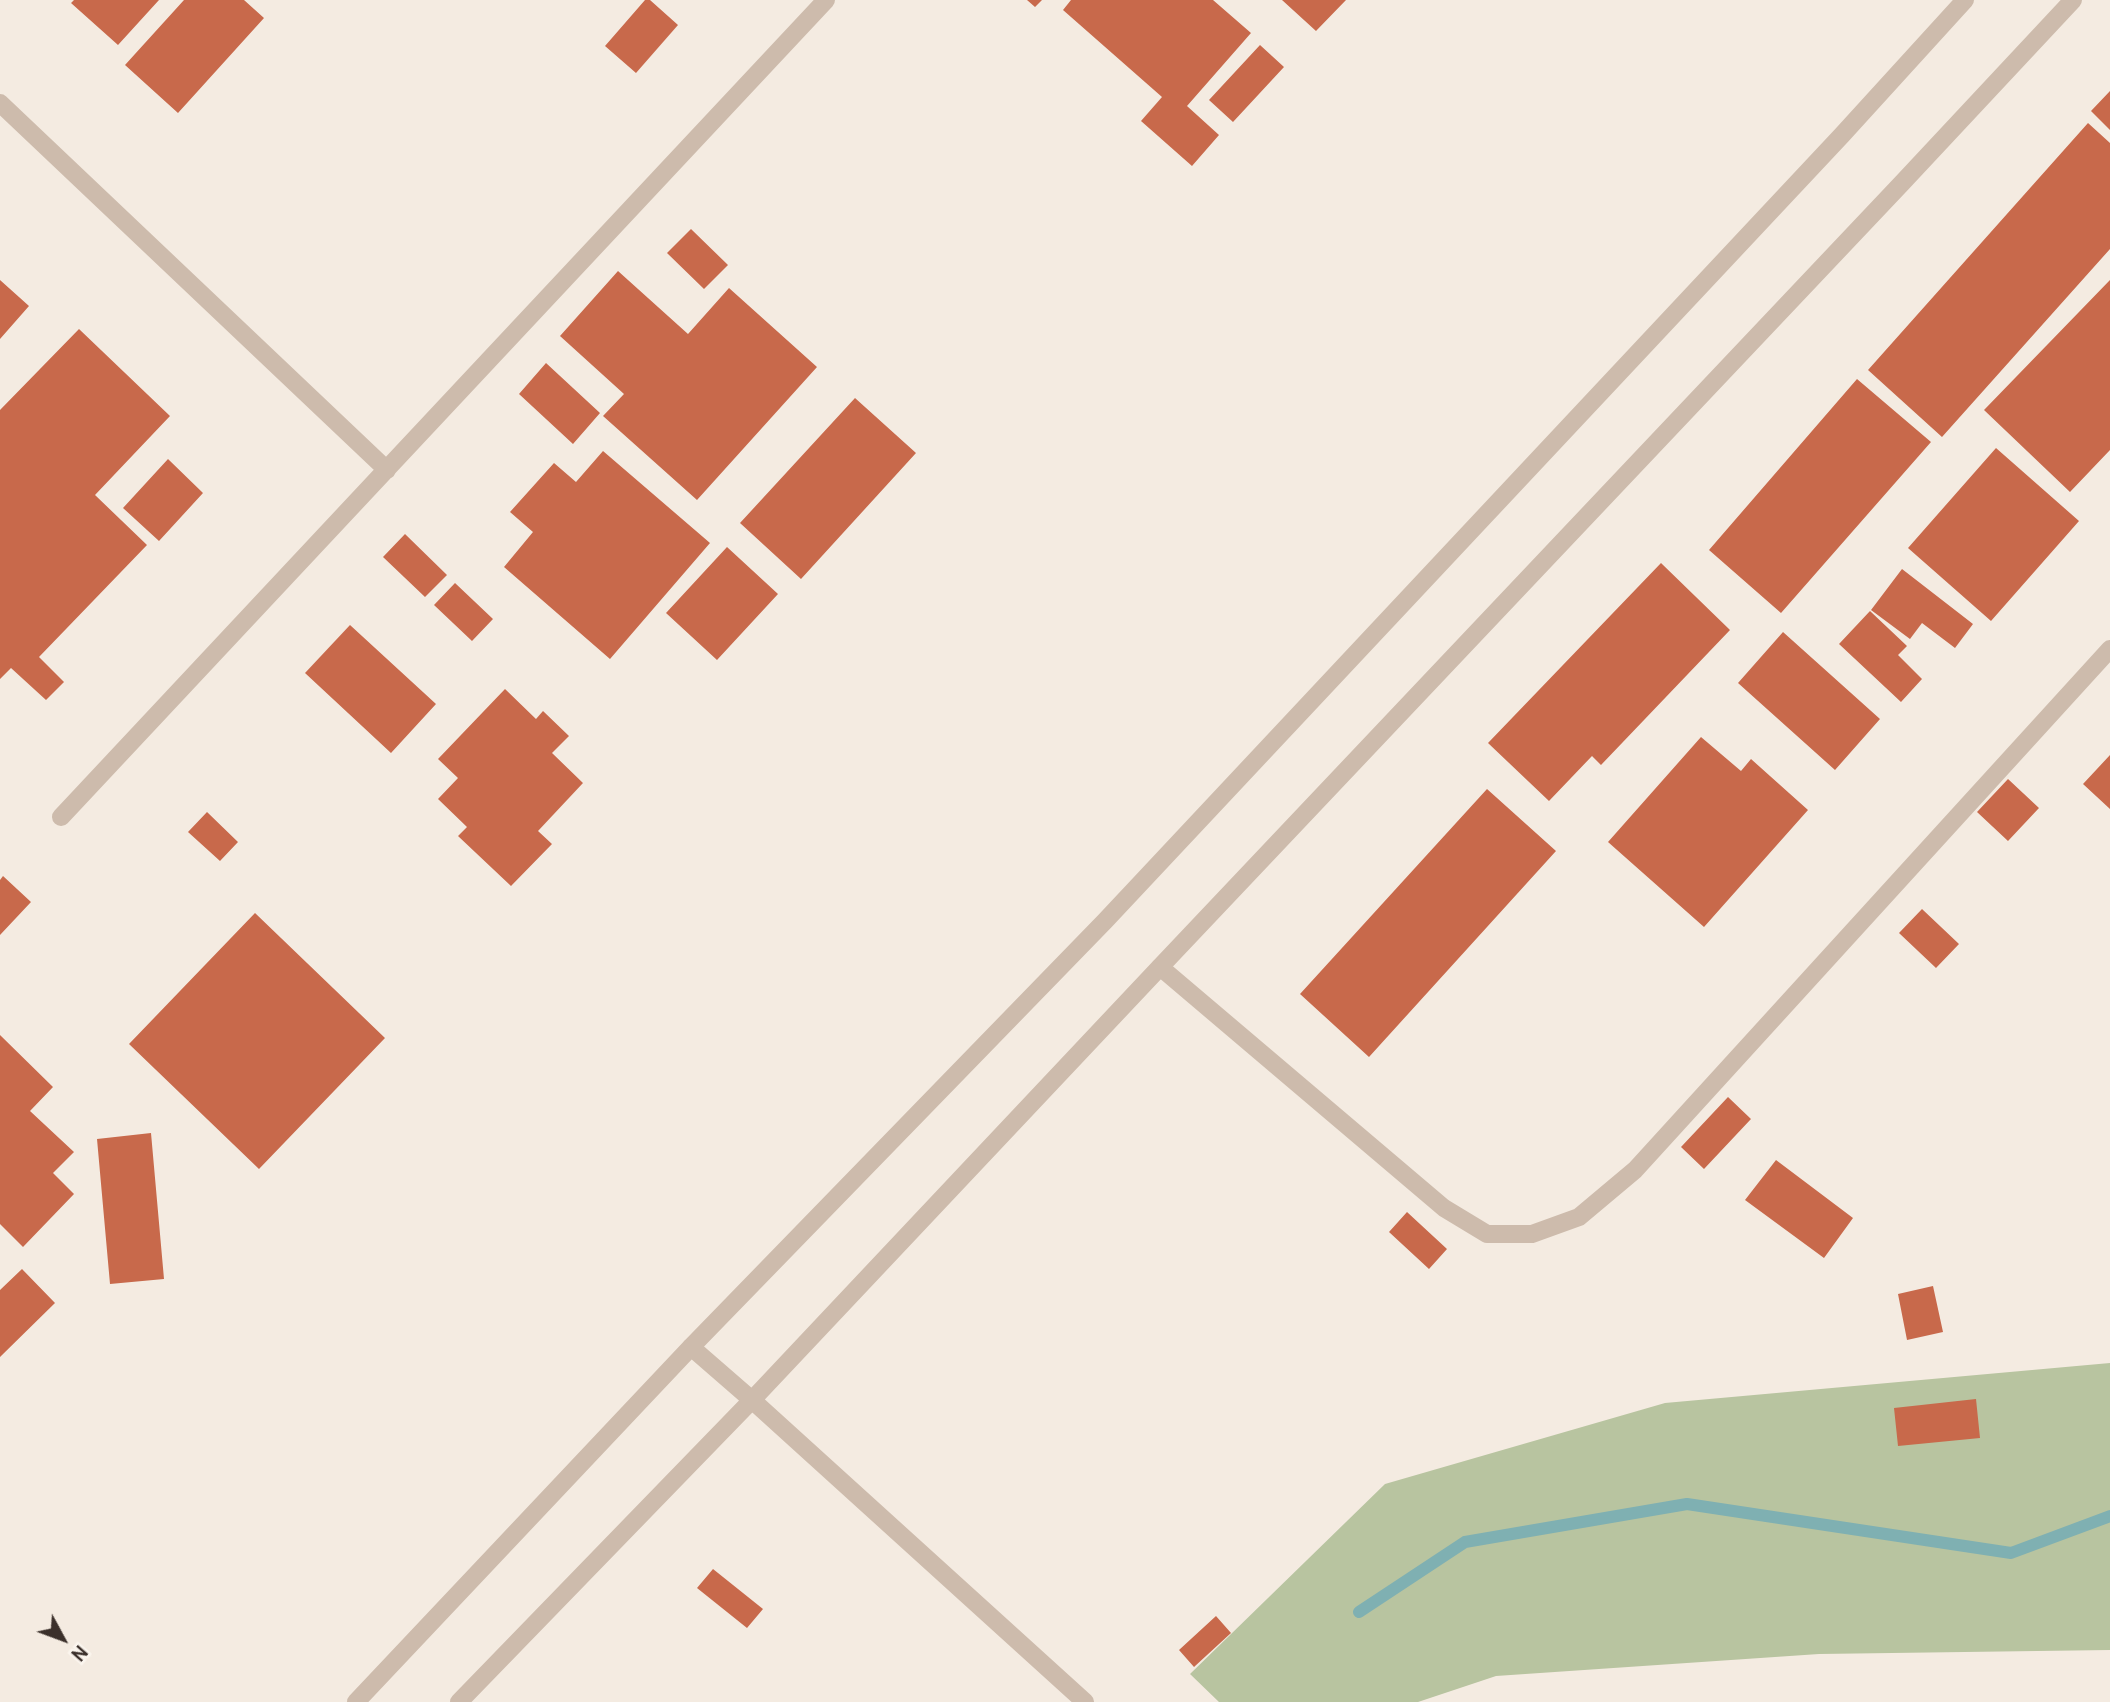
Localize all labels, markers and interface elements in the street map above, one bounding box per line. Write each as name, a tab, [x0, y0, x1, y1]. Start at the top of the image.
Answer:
north arrow	[28, 1604, 98, 1674]
text: N	[66, 1640, 92, 1666]

